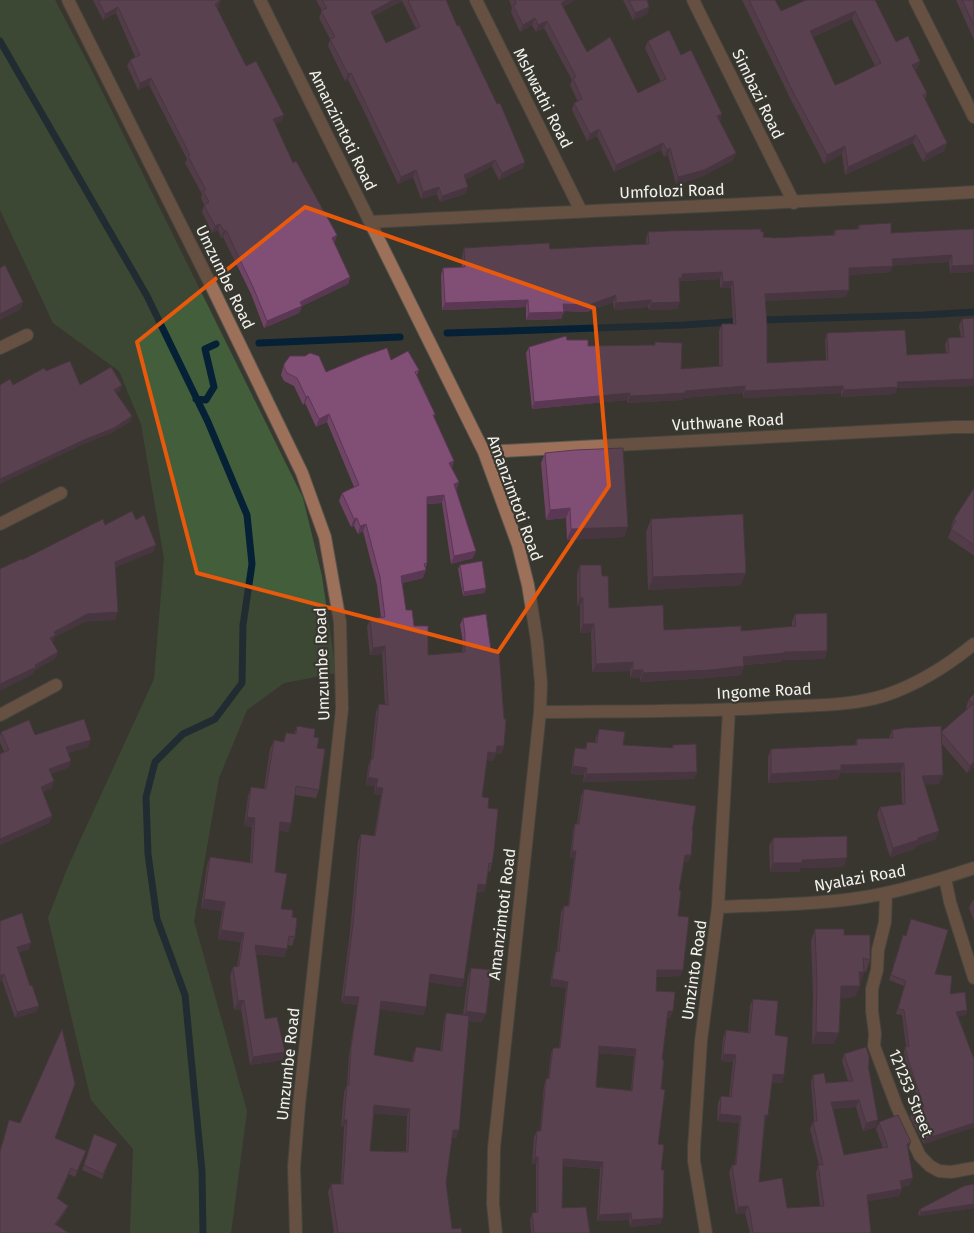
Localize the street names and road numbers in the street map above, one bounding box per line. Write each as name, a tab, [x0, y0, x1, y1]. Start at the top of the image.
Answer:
street label: Mshwathi Road	[510, 45, 576, 151]
street label: Simbazi Road	[728, 46, 788, 142]
street label: Amanzimtoti Road	[305, 66, 381, 194]
street label: Umfolozi Road	[619, 180, 725, 202]
street label: Umzumbe Road	[192, 222, 258, 332]
street label: Vuthwane Road	[671, 410, 785, 434]
street label: Amanzimtoti Road	[483, 433, 547, 563]
street label: Umzumbe Road	[311, 607, 333, 721]
street label: Ingome Road	[716, 679, 812, 703]
street label: Amanzimtoti Road	[484, 847, 520, 981]
street label: Nyalazi Road	[813, 861, 907, 895]
street label: Umzinto Road	[678, 919, 710, 1021]
street label: Umzumbe Road	[273, 1007, 303, 1121]
street label: 121253 Street	[885, 1046, 937, 1140]

